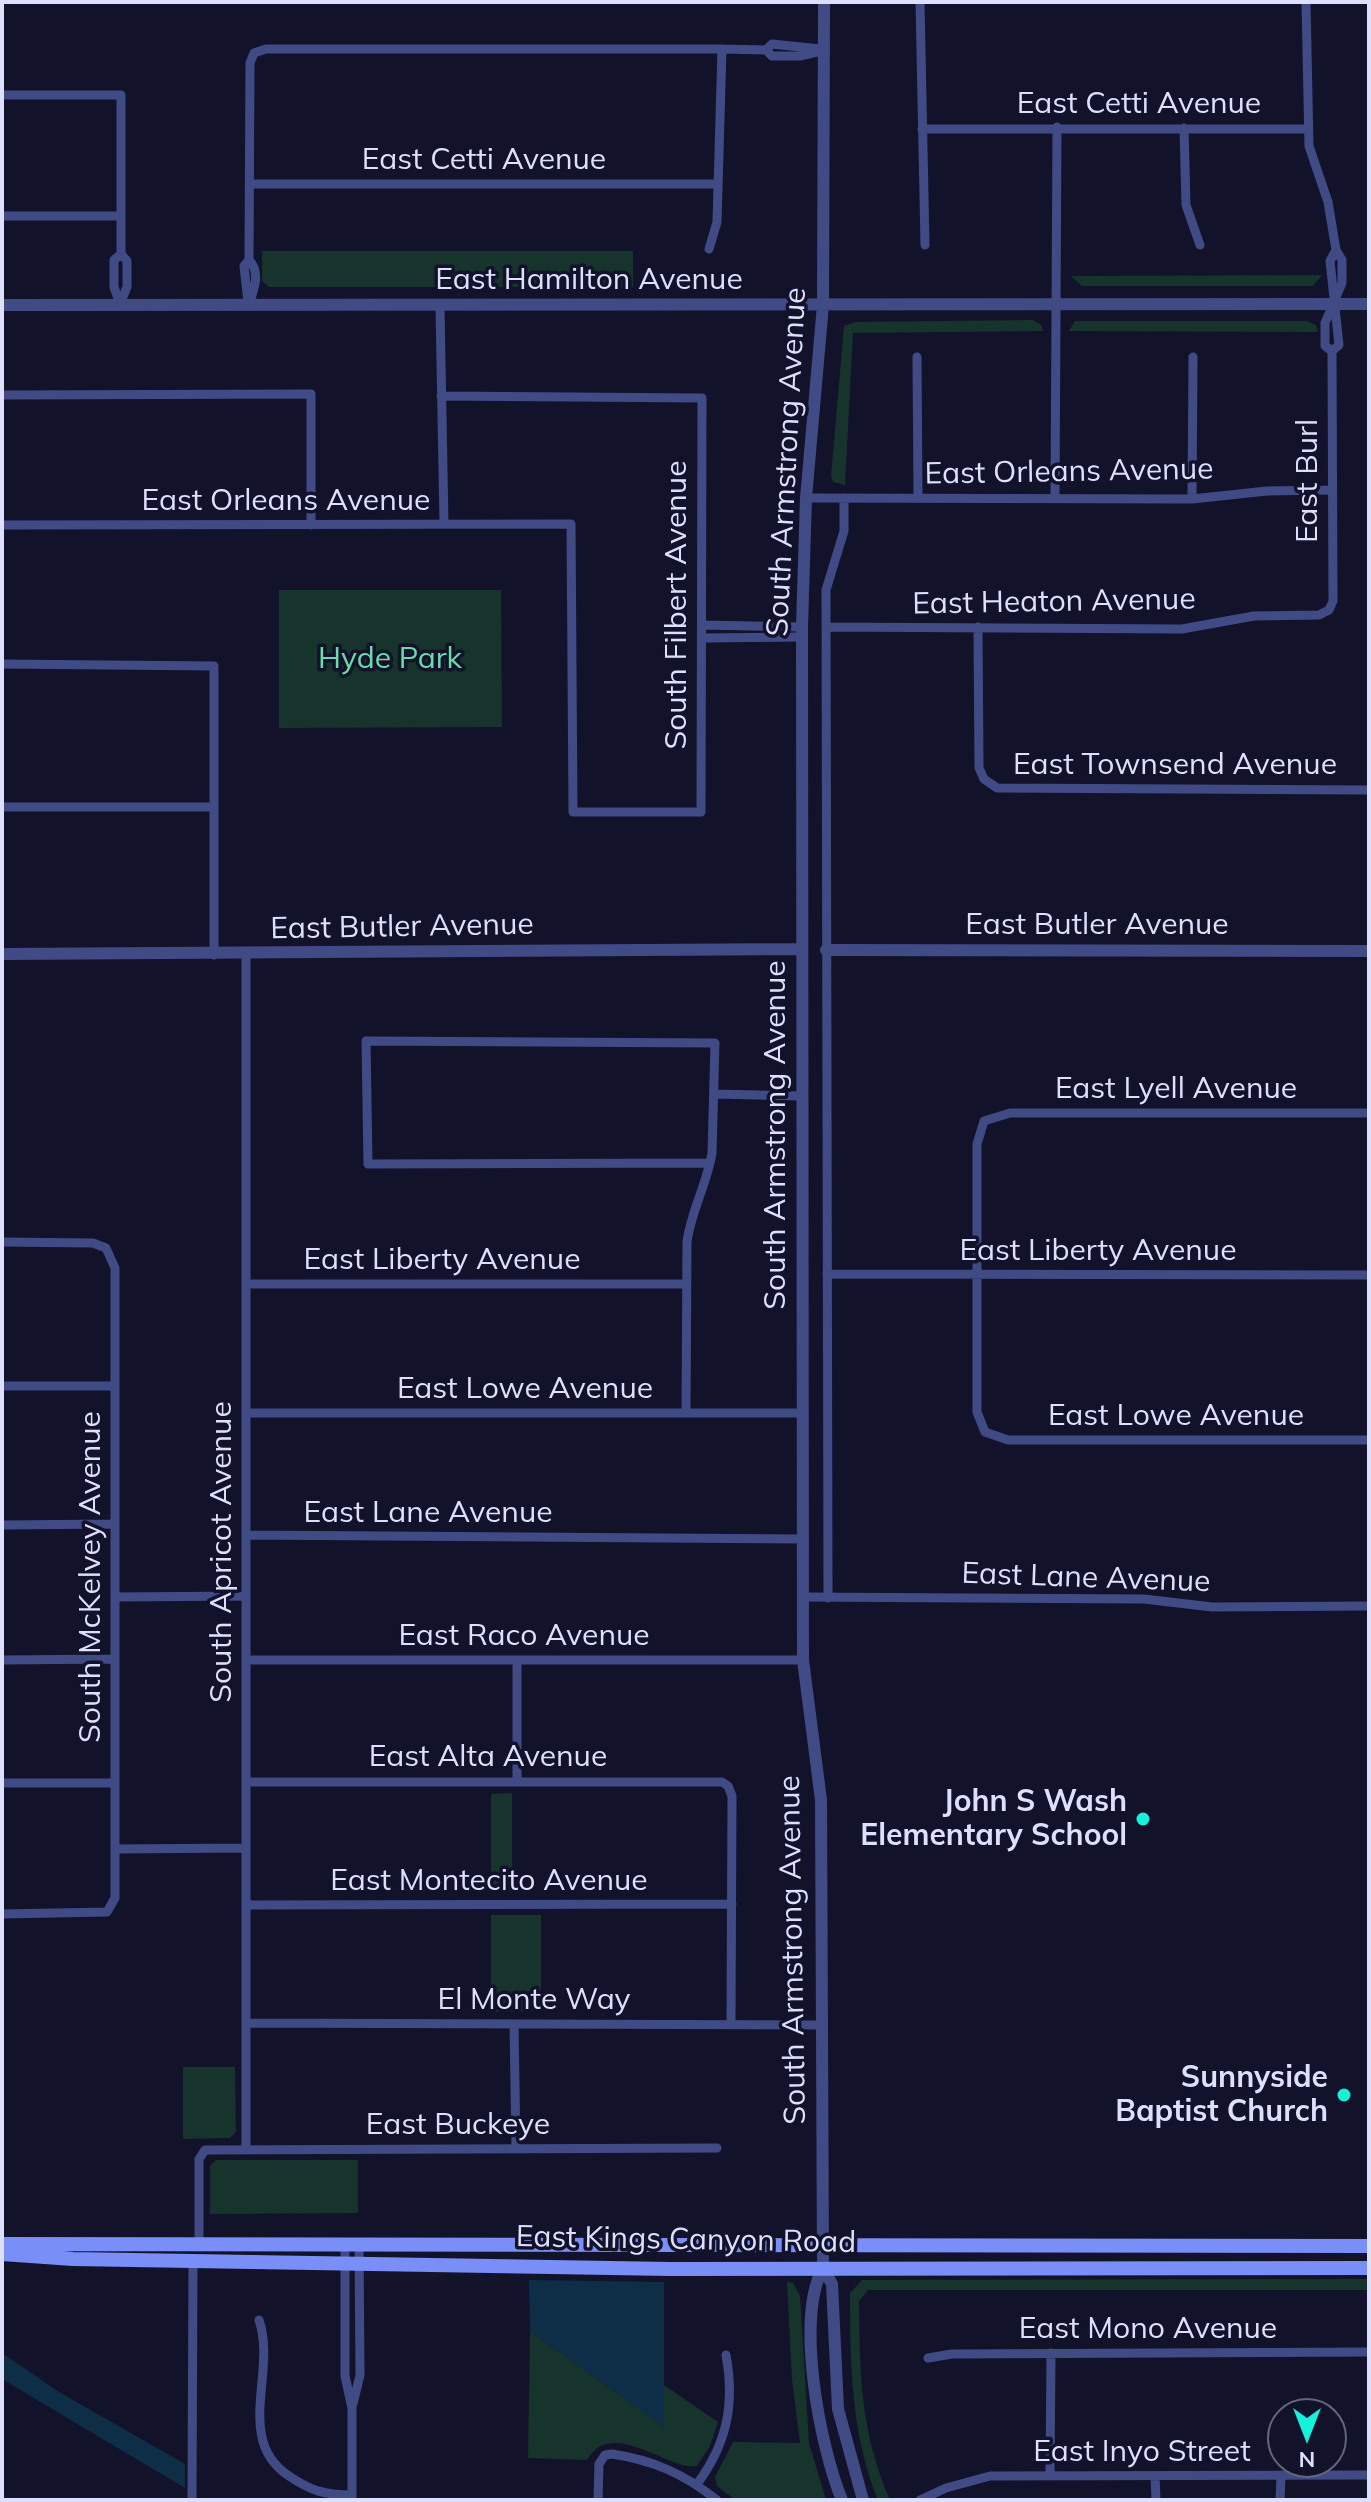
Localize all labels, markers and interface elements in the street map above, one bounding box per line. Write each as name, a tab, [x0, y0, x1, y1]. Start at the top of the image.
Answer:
street label: East Cetti Avenue	[1017, 86, 1261, 122]
street label: East Cetti Avenue	[362, 142, 606, 178]
street label: East Hamilton Avenue	[435, 262, 743, 298]
street label: South Armstrong Avenue	[760, 287, 814, 637]
street label: East Burl	[1290, 419, 1326, 543]
street label: East Orleans Avenue	[924, 451, 1214, 493]
street label: South Filbert Avenue	[659, 460, 695, 750]
street label: East Orleans Avenue	[142, 483, 430, 519]
street label: East Heaton Avenue	[912, 582, 1196, 622]
park label: Hyde Park	[318, 641, 462, 677]
street label: East Townsend Avenue	[1013, 747, 1337, 783]
street label: East Butler Avenue	[270, 907, 534, 947]
street label: East Butler Avenue	[965, 907, 1229, 943]
street label: South Armstrong Avenue	[758, 960, 794, 1310]
street label: East Lyell Avenue	[1055, 1071, 1297, 1107]
street label: East Liberty Avenue	[960, 1233, 1236, 1269]
street label: East Liberty Avenue	[304, 1242, 580, 1278]
street label: East Lowe Avenue	[397, 1371, 653, 1407]
street label: East Lowe Avenue	[1048, 1398, 1304, 1434]
street label: South Apricot Avenue	[204, 1401, 240, 1703]
street label: South McKelvey Avenue	[73, 1411, 109, 1743]
street label: East Lane Avenue	[303, 1495, 553, 1531]
street label: East Lane Avenue	[961, 1556, 1211, 1600]
street label: East Raco Avenue	[398, 1618, 650, 1654]
street label: East Alta Avenue	[369, 1739, 607, 1775]
street label: South Armstrong Avenue	[772, 1775, 814, 2125]
place label: John S Wash Elementary School	[860, 1784, 1127, 1854]
marker: John S Wash Elementary School	[1134, 1810, 1152, 1828]
street label: East Montecito Avenue	[330, 1863, 648, 1899]
street label: El Monte Way	[438, 1982, 630, 2018]
place label: Sunnyside Baptist Church	[1115, 2060, 1328, 2130]
marker: Sunnyside Baptist Church	[1335, 2086, 1353, 2104]
street label: East Buckeye	[366, 2107, 550, 2143]
street label: East Kings Canyon Road	[516, 2219, 856, 2261]
street label: East Mono Avenue	[1019, 2311, 1277, 2347]
north arrow	[1267, 2398, 1347, 2478]
street label: East Inyo Street	[1033, 2434, 1251, 2470]
text: N	[1299, 2446, 1315, 2474]

